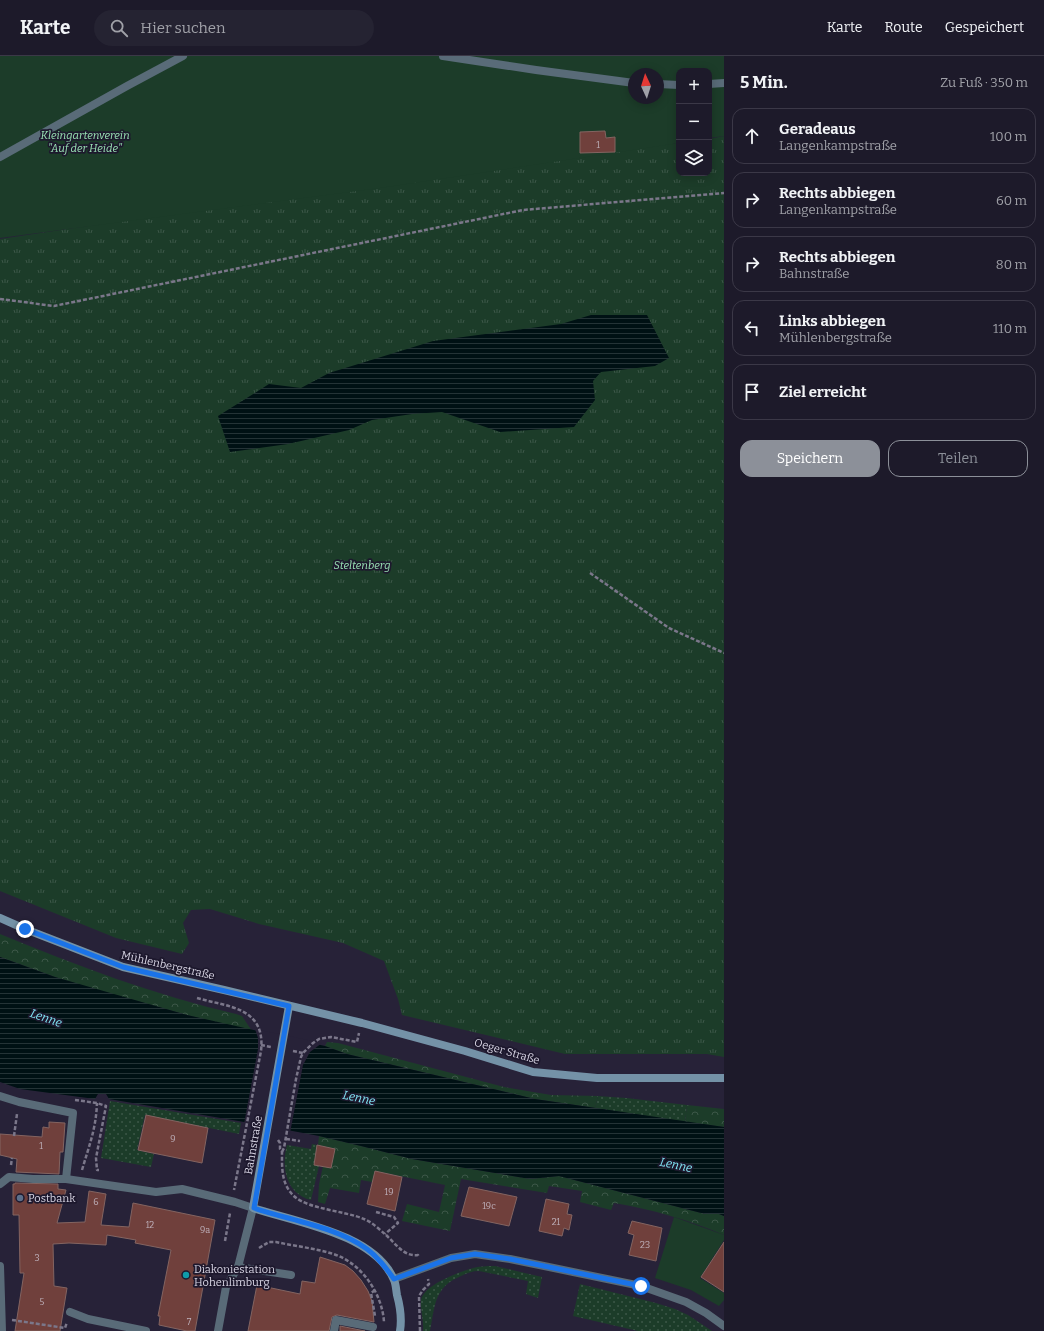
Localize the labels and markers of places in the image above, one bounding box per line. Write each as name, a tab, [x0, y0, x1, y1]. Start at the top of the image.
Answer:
place label: Postbank	[28, 1192, 76, 1205]
marker: Postbank	[15, 1193, 25, 1203]
place label: Diakoniestation Hohenlimburg	[194, 1263, 275, 1289]
marker: Diakoniestation Hohenlimburg	[181, 1270, 191, 1280]

